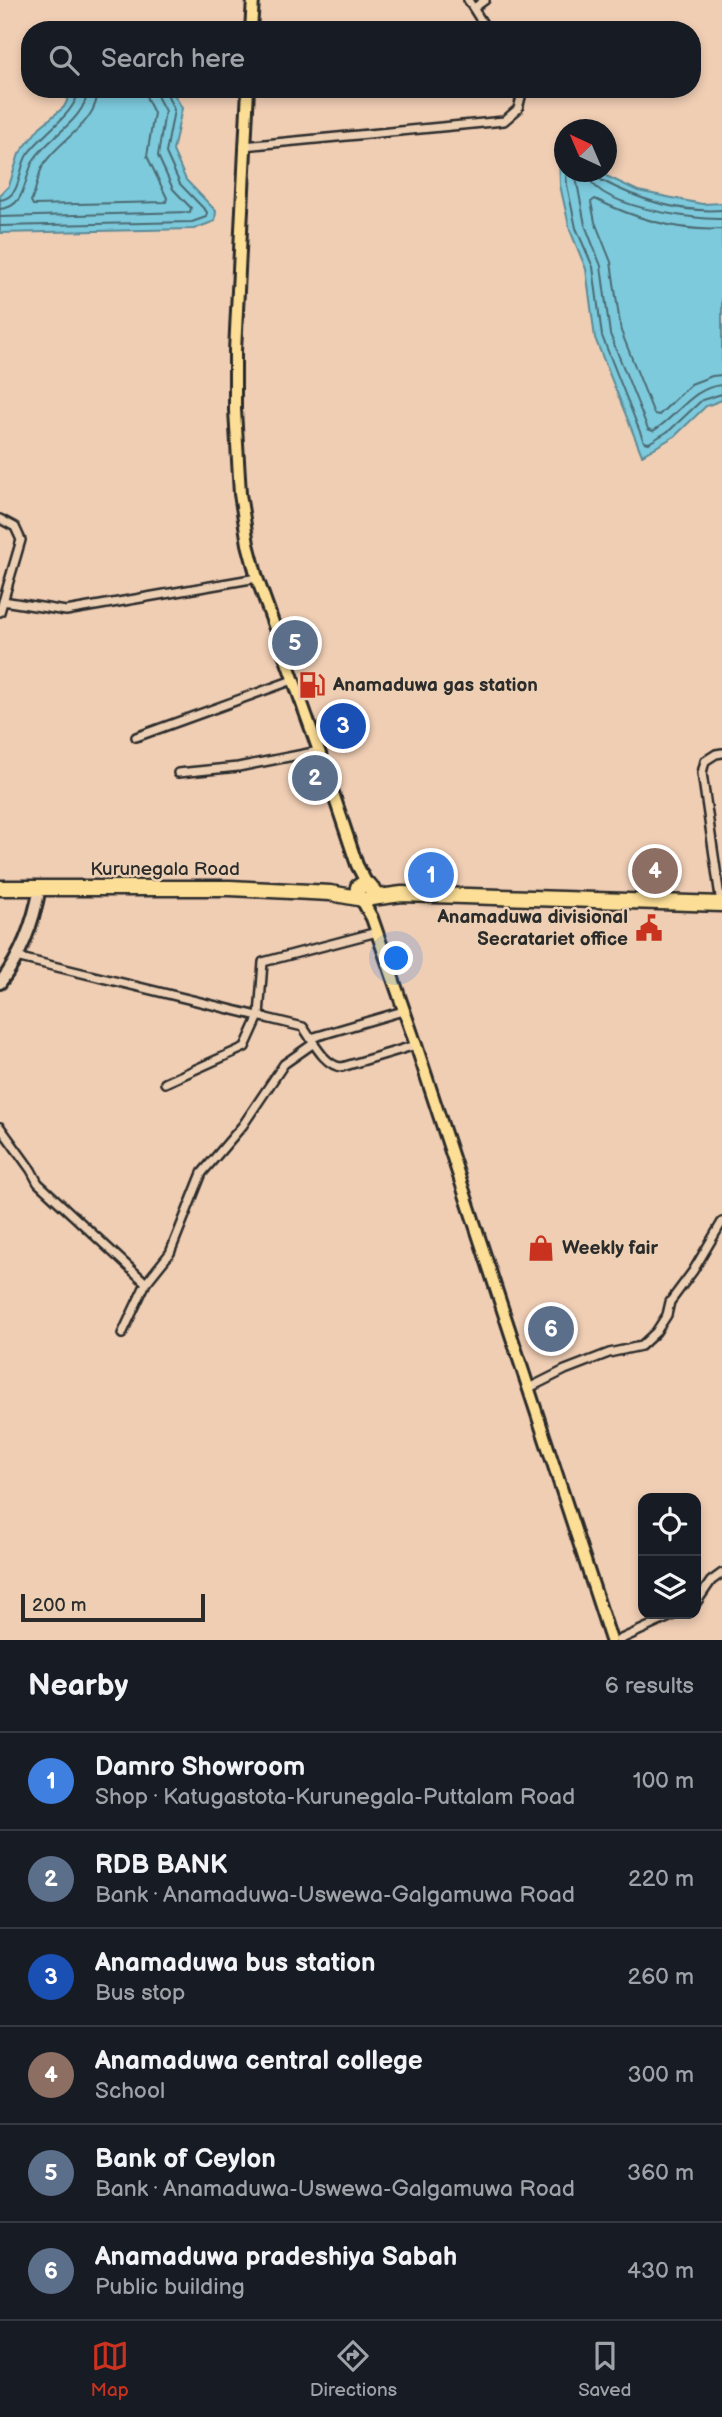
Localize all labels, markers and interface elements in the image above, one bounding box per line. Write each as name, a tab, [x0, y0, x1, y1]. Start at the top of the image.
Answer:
search box	[21, 21, 701, 98]
icon: search	[45, 41, 83, 79]
text: Search here	[101, 44, 245, 75]
north arrow	[554, 119, 617, 182]
pin: 5	[272, 617, 318, 669]
fuel station icon: Anamaduwa gas station	[297, 670, 327, 700]
place label: Anamaduwa gas station	[332, 674, 538, 697]
pin: 3	[320, 700, 366, 752]
pin: 2	[292, 752, 338, 804]
pin: 4	[632, 845, 678, 897]
pin: 1	[408, 849, 454, 901]
street label: Kurunegala Road	[90, 858, 240, 881]
place label: Anamaduwa divisional Secratariet office	[437, 906, 628, 951]
public building icon: Anamaduwa divisional Secratariet office	[634, 913, 664, 943]
your location	[379, 941, 413, 975]
shop icon: Weekly fair	[526, 1233, 556, 1263]
place label: Weekly fair	[562, 1237, 659, 1260]
pin: 6	[528, 1303, 574, 1355]
map controls	[638, 1493, 701, 1619]
button: locate	[638, 1493, 701, 1556]
button: layers	[638, 1556, 701, 1619]
scale bar	[21, 1591, 205, 1623]
text: 200 m	[32, 1594, 86, 1617]
text: Nearby	[28, 1668, 128, 1704]
text: 6 results	[605, 1672, 694, 1700]
text: Damro Showroom	[95, 1752, 305, 1783]
text: 1	[46, 1767, 56, 1795]
text: 100 m	[633, 1767, 694, 1795]
text: Shop · Katugastota-Kurunegala-Puttalam Road	[95, 1783, 575, 1811]
text: RDB BANK	[95, 1850, 228, 1881]
text: 2	[44, 1865, 58, 1893]
text: 220 m	[628, 1865, 694, 1893]
text: Bank · Anamaduwa-Uswewa-Galgamuwa Road	[95, 1881, 575, 1909]
text: Anamaduwa bus station	[95, 1948, 376, 1979]
text: 3	[44, 1963, 58, 1991]
text: 260 m	[628, 1963, 694, 1991]
text: Bus stop	[95, 1979, 185, 2007]
text: Anamaduwa central college	[95, 2046, 423, 2077]
text: 4	[44, 2061, 58, 2089]
text: 300 m	[628, 2061, 694, 2089]
text: School	[95, 2077, 165, 2105]
text: Bank of Ceylon	[95, 2144, 276, 2175]
text: 5	[44, 2159, 58, 2187]
text: 360 m	[627, 2159, 694, 2187]
text: Bank · Anamaduwa-Uswewa-Galgamuwa Road	[95, 2175, 575, 2203]
text: Anamaduwa pradeshiya Sabah	[95, 2242, 457, 2273]
text: 6	[44, 2257, 58, 2285]
text: 430 m	[627, 2257, 694, 2285]
text: Public building	[95, 2273, 245, 2301]
tab: Map	[91, 2337, 129, 2402]
tab: Directions	[310, 2337, 397, 2402]
tab: Saved	[578, 2337, 631, 2402]

